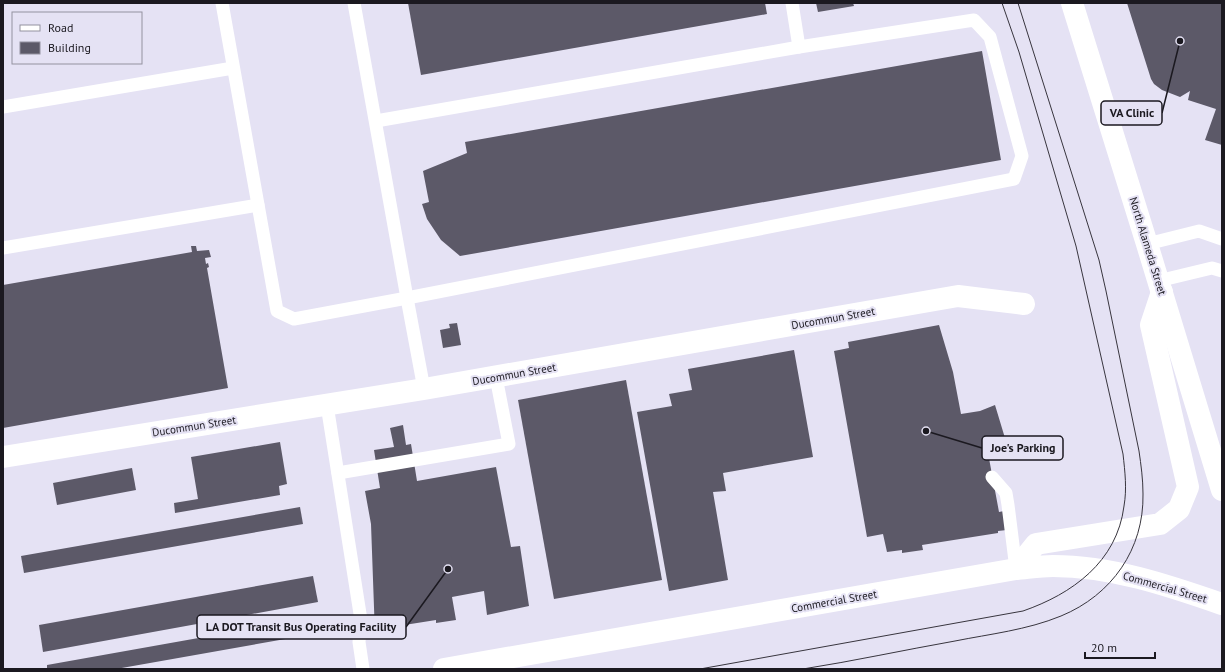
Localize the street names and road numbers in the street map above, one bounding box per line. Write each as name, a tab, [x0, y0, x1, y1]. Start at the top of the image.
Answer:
street label: North Alameda Street	[1126, 195, 1170, 297]
street label: Ducommun Street	[790, 304, 876, 332]
street label: Ducommun Street	[471, 360, 557, 388]
street label: Ducommun Street	[151, 412, 237, 440]
street label: Commercial Street	[1121, 568, 1209, 606]
street label: Commercial Street	[790, 587, 878, 615]

